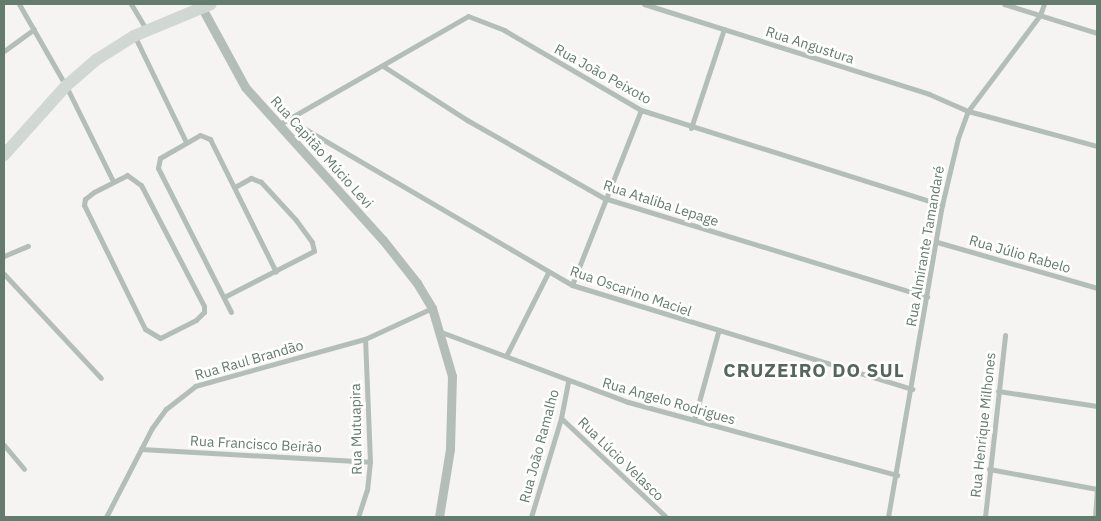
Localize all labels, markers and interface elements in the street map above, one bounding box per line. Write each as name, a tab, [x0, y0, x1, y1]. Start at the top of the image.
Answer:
street label: Rua Angustura	[764, 23, 856, 67]
street label: Rua João Peixoto	[552, 40, 654, 108]
street label: Rua Capitão Múcio Levi	[267, 93, 377, 211]
street label: Rua Almirante Tamandaré	[903, 164, 947, 328]
street label: Rua Ataliba Lepage	[601, 176, 721, 230]
street label: Rua Júlio Rabelo	[967, 231, 1073, 277]
street label: Rua Oscarino Maciel	[568, 262, 694, 320]
street label: Rua Raul Brandão	[193, 336, 305, 384]
street label: Rua Henrique Milhones	[967, 352, 999, 498]
district label: CRUZEIRO DO SUL	[721, 360, 907, 382]
street label: Rua Angelo Rodrigues	[600, 374, 738, 428]
street label: Rua Mutuapira	[347, 383, 365, 475]
street label: Rua João Ramalho	[516, 387, 562, 505]
street label: Rua Lúcio Velasco	[575, 414, 667, 504]
street label: Rua Francisco Beirão	[190, 432, 322, 456]

